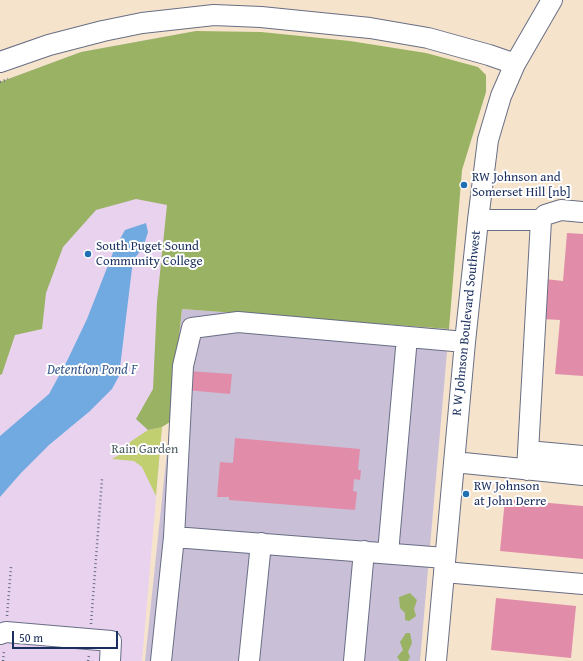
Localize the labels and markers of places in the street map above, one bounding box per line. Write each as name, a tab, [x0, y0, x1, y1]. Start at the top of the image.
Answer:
place label: RW Johnson and Somerset Hill [nb]	[472, 170, 570, 201]
marker: RW Johnson and Somerset Hill [nb]	[459, 180, 469, 190]
place label: South Puget Sound Community College	[96, 239, 203, 270]
marker: South Puget Sound Community College	[83, 249, 93, 259]
place label: RW Johnson at John Derre	[474, 479, 546, 510]
marker: RW Johnson at John Derre	[461, 489, 471, 499]

